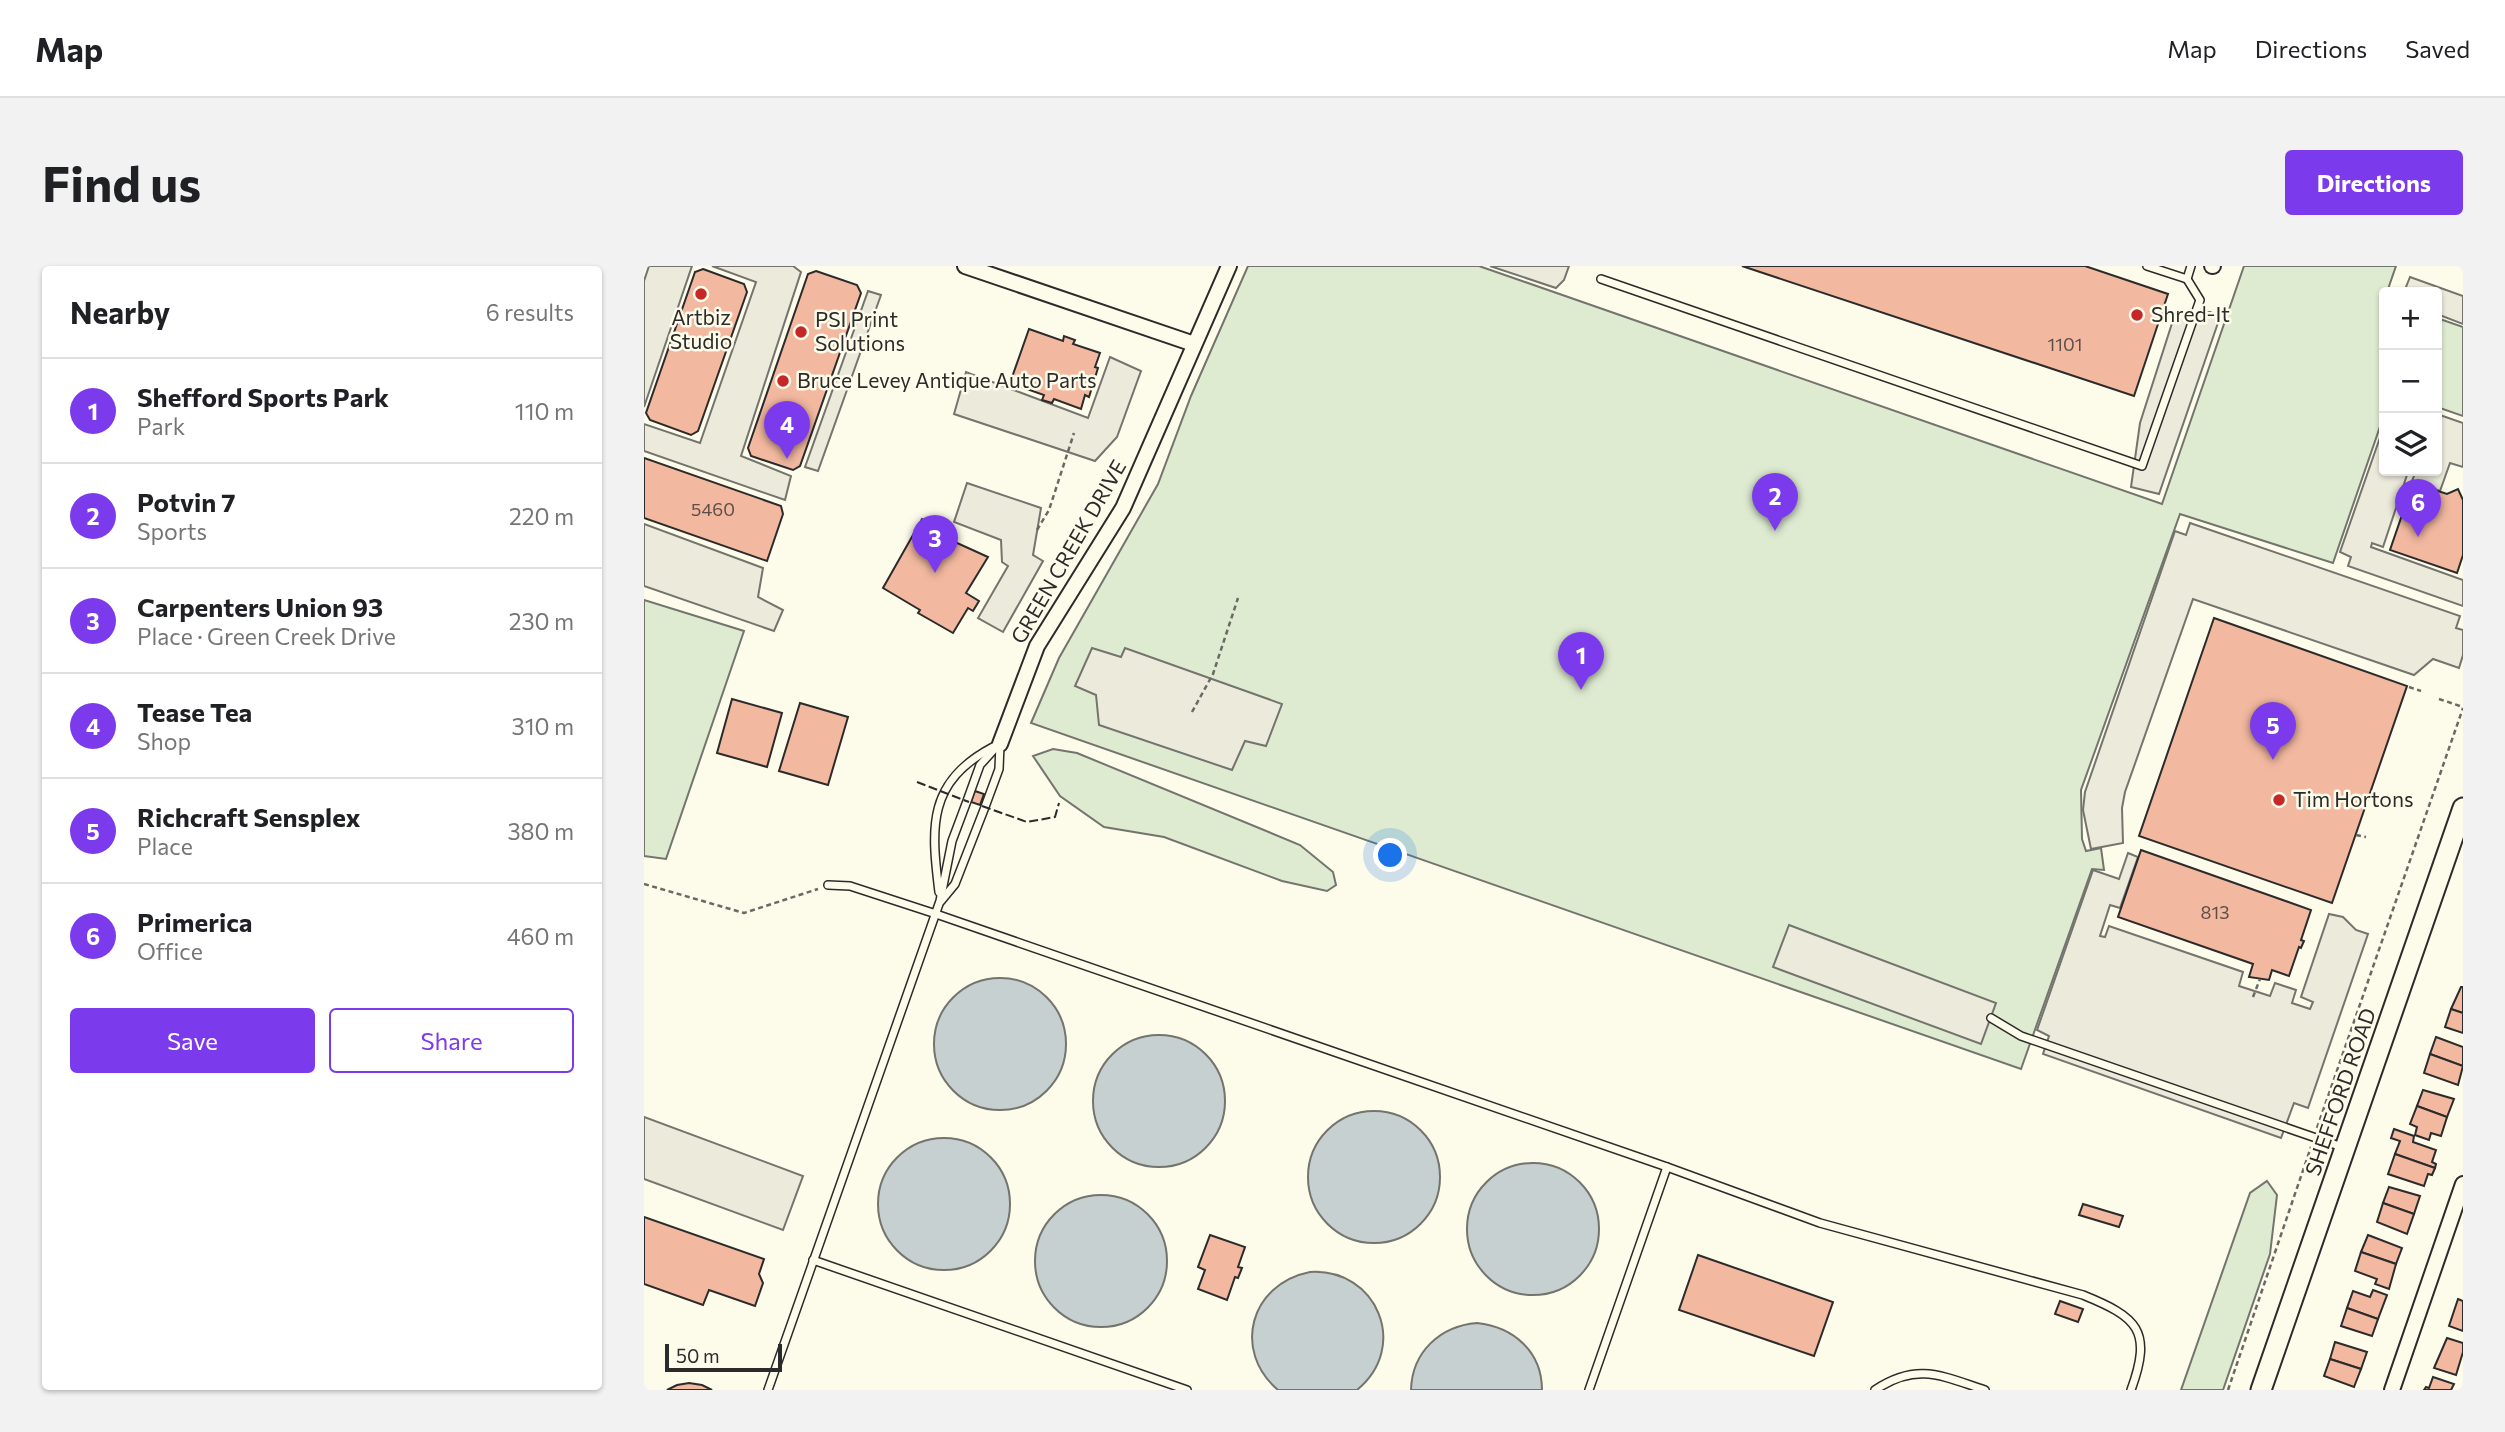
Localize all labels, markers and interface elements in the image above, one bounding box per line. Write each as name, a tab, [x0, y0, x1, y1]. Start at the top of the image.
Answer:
text: Map	[35, 28, 103, 69]
text: Map	[2167, 34, 2217, 63]
text: Directions	[2255, 34, 2367, 63]
text: Saved	[2405, 34, 2470, 63]
button: Directions	[2285, 150, 2463, 215]
text: Find us	[42, 152, 201, 212]
marker: Artbiz Studio	[693, 286, 709, 302]
map controls	[2379, 287, 2442, 476]
button: +	[2379, 287, 2442, 350]
text: Nearby	[70, 293, 170, 330]
text: 6 results	[486, 298, 574, 326]
place label: Shred-It	[2151, 301, 2230, 326]
place label: Artbiz Studio	[670, 304, 732, 353]
place label: PSI Print Solutions	[815, 306, 905, 355]
marker: Shred-It	[2129, 307, 2145, 323]
marker: PSI Print Solutions	[793, 324, 809, 340]
house number: 1101	[2048, 333, 2082, 355]
button: −	[2379, 350, 2442, 413]
place label: Bruce Levey Antique Auto Parts	[797, 367, 1096, 392]
marker: Bruce Levey Antique Auto Parts	[775, 373, 791, 389]
text: Shefford Sports Park	[137, 381, 389, 412]
text: 1	[88, 397, 98, 425]
text: 110 m	[515, 397, 574, 425]
pin: 4	[764, 401, 810, 459]
text: Park	[137, 412, 185, 440]
button: layers	[2379, 413, 2442, 476]
street label: GREEN CREEK DRIVE	[1005, 455, 1131, 648]
pin: 2	[1752, 473, 1798, 531]
pin: 6	[2395, 479, 2441, 537]
text: Potvin 7	[137, 486, 236, 517]
house number: 5460	[691, 498, 735, 520]
text: 2	[86, 502, 100, 530]
text: 220 m	[509, 502, 574, 530]
pin: 3	[912, 515, 958, 573]
text: Sports	[137, 517, 207, 545]
text: Carpenters Union 93	[137, 591, 383, 622]
text: 3	[86, 607, 100, 635]
text: 230 m	[509, 607, 574, 635]
text: Place · Green Creek Drive	[137, 622, 396, 650]
pin: 1	[1558, 632, 1604, 690]
text: Tease Tea	[137, 696, 252, 727]
pin: 5	[2250, 702, 2296, 760]
text: 4	[86, 712, 100, 740]
text: 310 m	[512, 712, 574, 740]
text: Shop	[137, 727, 191, 755]
place label: Tim Hortons	[2293, 786, 2413, 811]
marker: Tim Hortons	[2271, 792, 2287, 808]
text: Richcraft Sensplex	[137, 801, 361, 832]
text: 5	[86, 817, 100, 845]
text: 380 m	[507, 817, 574, 845]
text: Place	[137, 832, 193, 860]
your location	[1373, 838, 1407, 872]
house number: 813	[2201, 901, 2229, 923]
text: Primerica	[137, 906, 252, 937]
text: 6	[86, 922, 100, 950]
text: 460 m	[507, 922, 574, 950]
text: Office	[137, 937, 203, 965]
street label: SHEFFORD ROAD	[2299, 1004, 2380, 1179]
button: Save	[70, 1008, 315, 1073]
button: Share	[329, 1008, 574, 1073]
scale bar	[665, 1341, 782, 1373]
text: 50 m	[676, 1344, 720, 1367]

